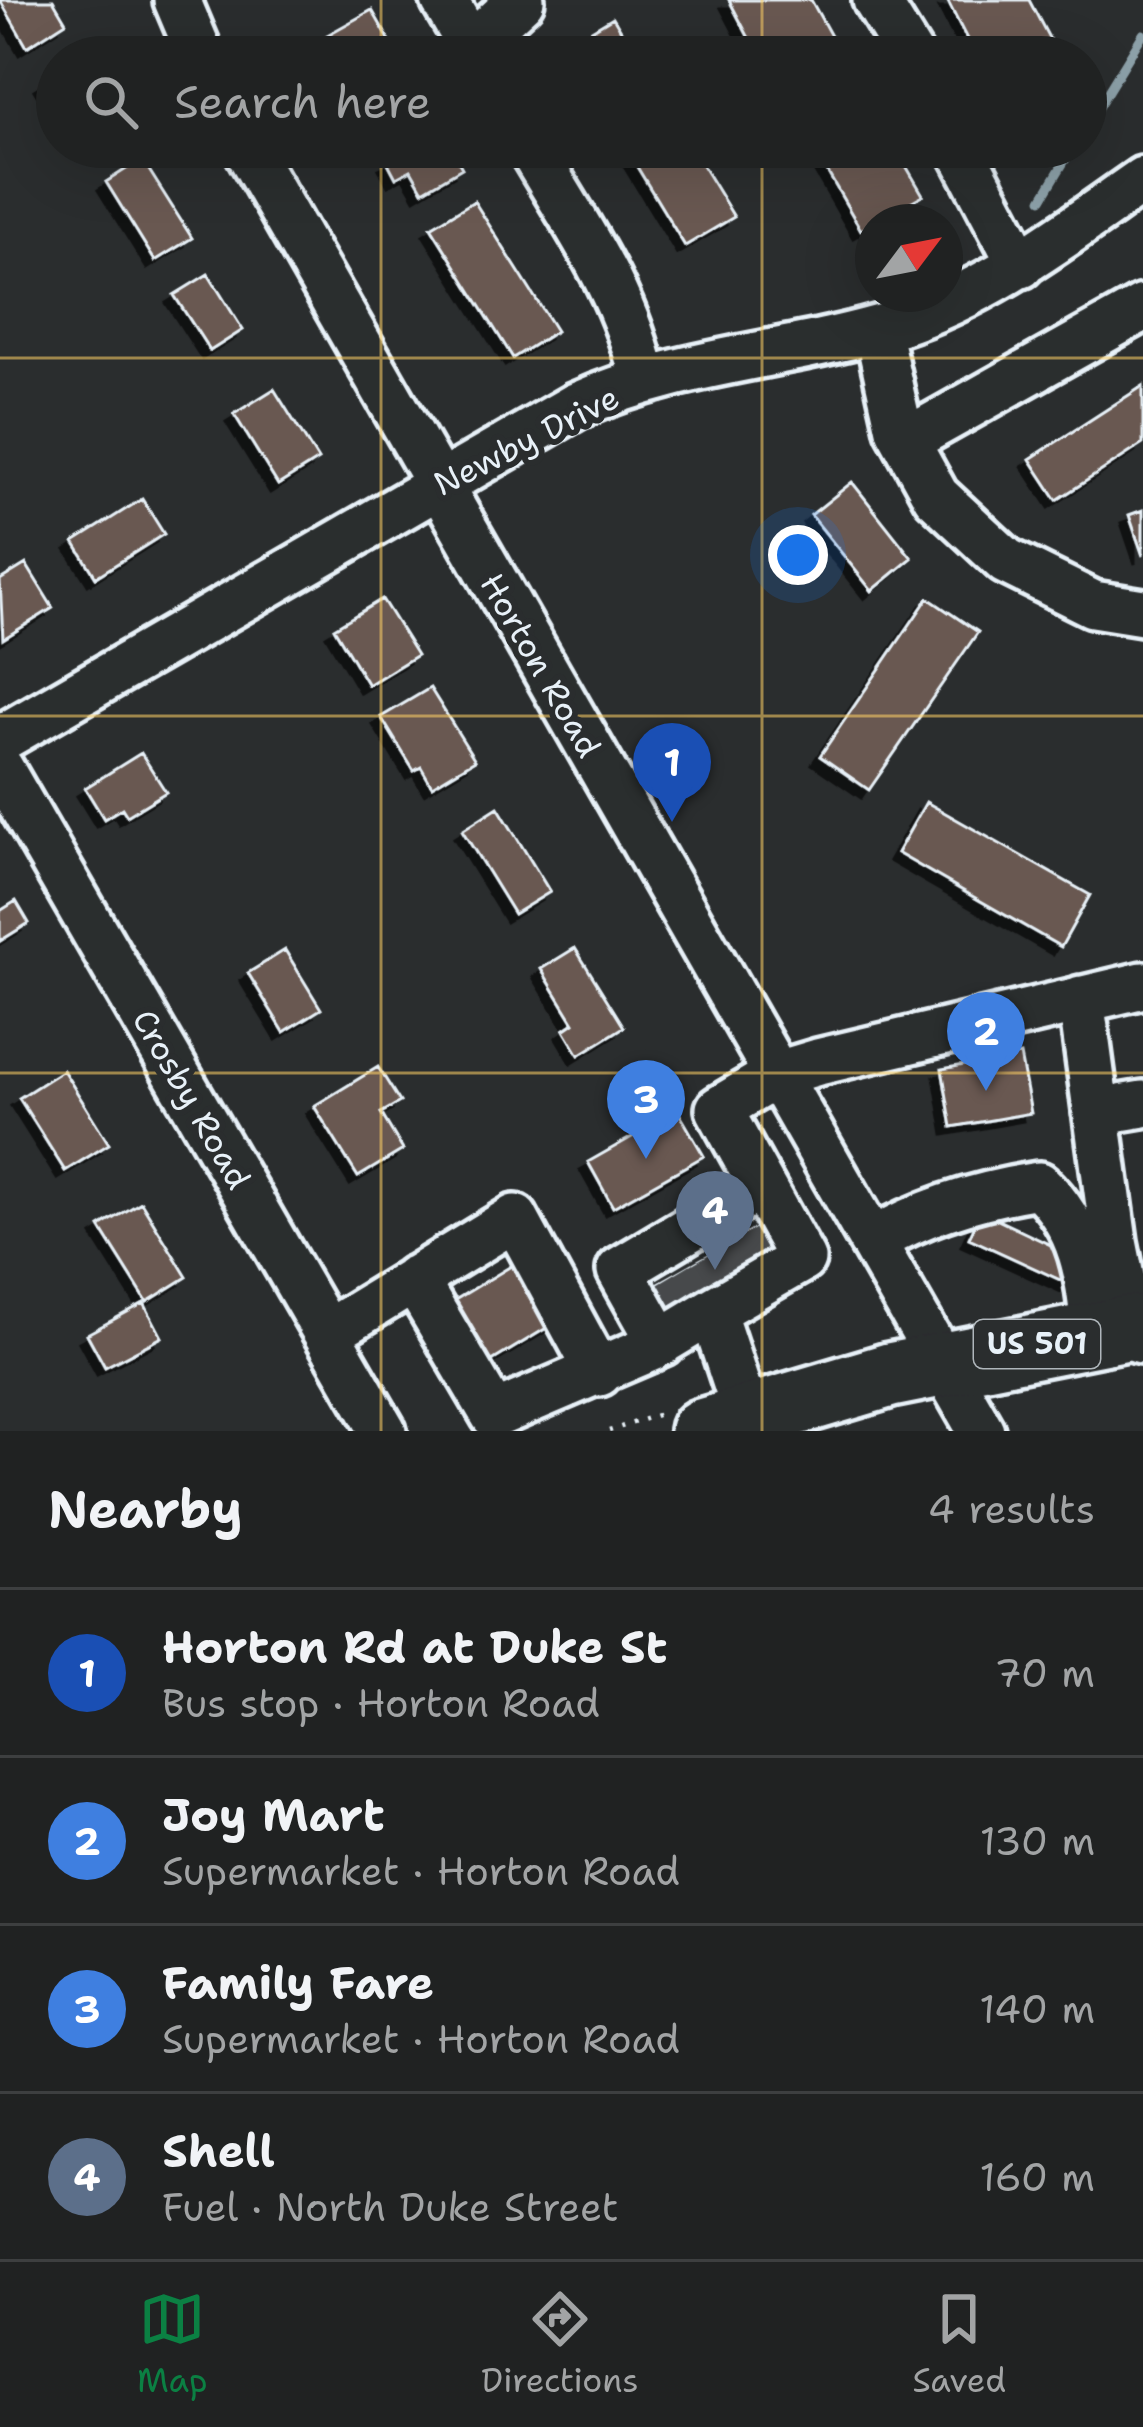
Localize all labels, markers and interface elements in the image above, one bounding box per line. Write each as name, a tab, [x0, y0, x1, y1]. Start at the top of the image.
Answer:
search box	[36, 36, 1107, 168]
icon: search	[78, 69, 144, 135]
text: Search here	[174, 72, 431, 132]
north arrow	[855, 204, 963, 312]
street label: Newby Drive	[426, 374, 627, 506]
your location	[768, 525, 828, 585]
street label: Horton Road	[470, 565, 611, 766]
pin: 1	[633, 723, 711, 822]
pin: 2	[947, 992, 1025, 1091]
street label: Crosby Road	[122, 1001, 261, 1197]
pin: 3	[607, 1060, 685, 1159]
pin: 4	[676, 1171, 754, 1270]
road number: US 501	[974, 1320, 1100, 1368]
text: Nearby	[48, 1475, 243, 1543]
text: 4 results	[928, 1483, 1095, 1535]
text: Horton Rd at Duke St	[162, 1617, 667, 1677]
text: 1	[78, 1647, 96, 1699]
text: 70 m	[994, 1647, 1095, 1699]
text: Bus stop · Horton Road	[162, 1677, 600, 1729]
text: Joy Mart	[162, 1785, 385, 1845]
text: 2	[73, 1815, 101, 1867]
text: 130 m	[980, 1815, 1095, 1867]
text: Supermarket · Horton Road	[162, 1845, 680, 1897]
text: Family Fare	[162, 1953, 434, 2013]
text: 3	[73, 1983, 101, 2035]
text: 140 m	[979, 1983, 1095, 2035]
text: Supermarket · Horton Road	[162, 2013, 680, 2065]
text: Shell	[162, 2121, 275, 2181]
text: 4	[73, 2151, 101, 2203]
text: 160 m	[980, 2151, 1095, 2203]
text: Fuel · North Duke Street	[162, 2181, 619, 2233]
tab: Map	[137, 2286, 208, 2403]
tab: Directions	[481, 2286, 639, 2403]
tab: Saved	[912, 2286, 1006, 2403]

